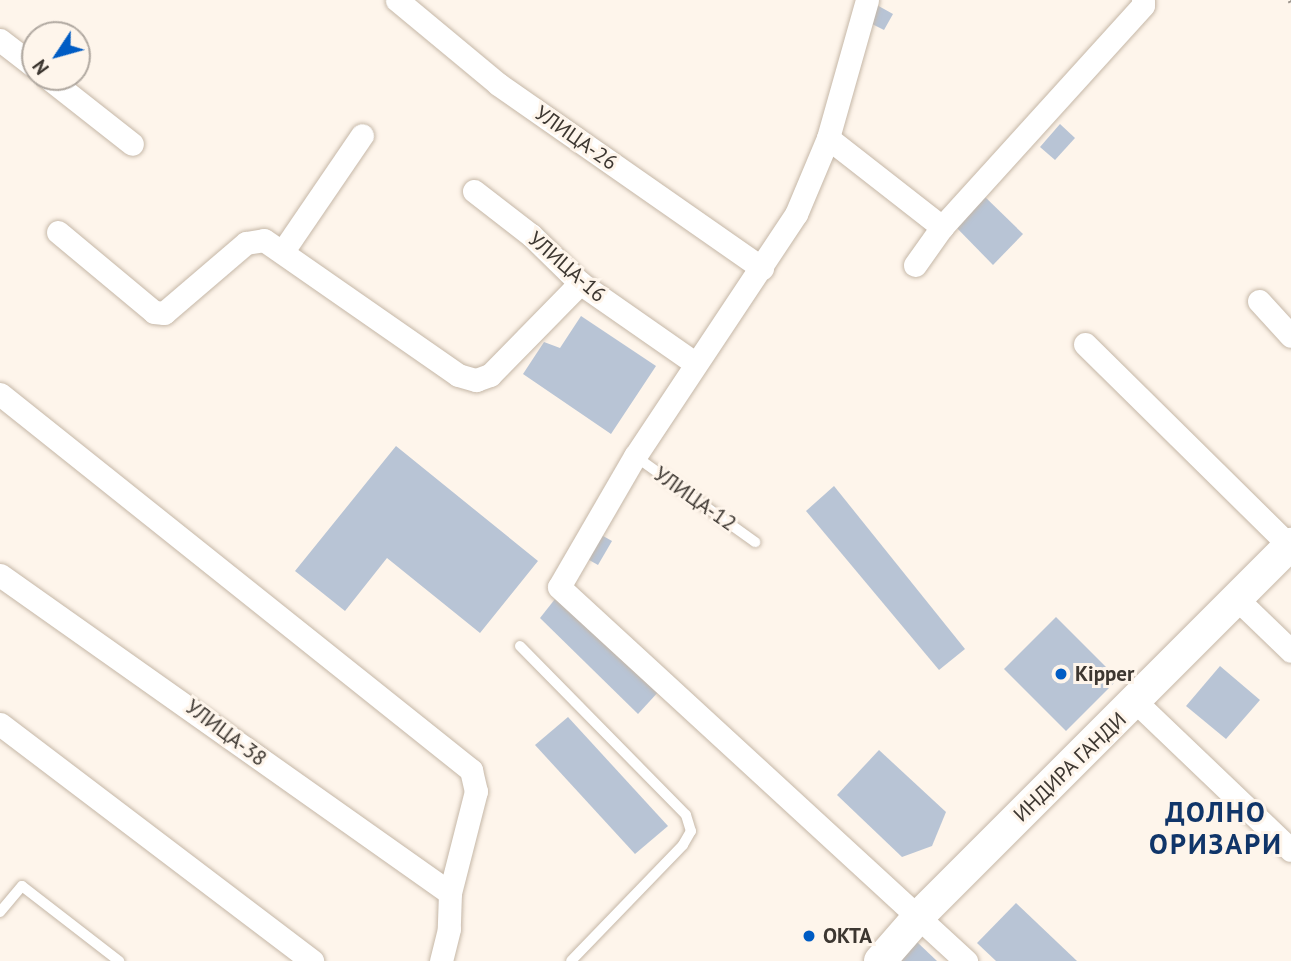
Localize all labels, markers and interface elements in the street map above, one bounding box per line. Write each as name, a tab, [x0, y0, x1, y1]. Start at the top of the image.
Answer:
north arrow	[21, 21, 91, 91]
text: N	[27, 55, 54, 79]
street label: УЛИЦА-26	[530, 101, 622, 175]
street label: УЛИЦА-16	[523, 226, 611, 308]
street label: УЛИЦА-12	[649, 462, 741, 536]
place label: Kipper	[1075, 661, 1134, 687]
marker: Kipper	[1053, 666, 1069, 682]
street label: УЛИЦА-38	[181, 694, 271, 772]
street label: ИНДИРА ГАНДИ	[1008, 707, 1132, 827]
district label: ДОЛНО ОРИЗАРИ	[1150, 795, 1282, 861]
place label: ОКТА	[823, 923, 872, 949]
marker: ОКТА	[801, 928, 817, 944]

